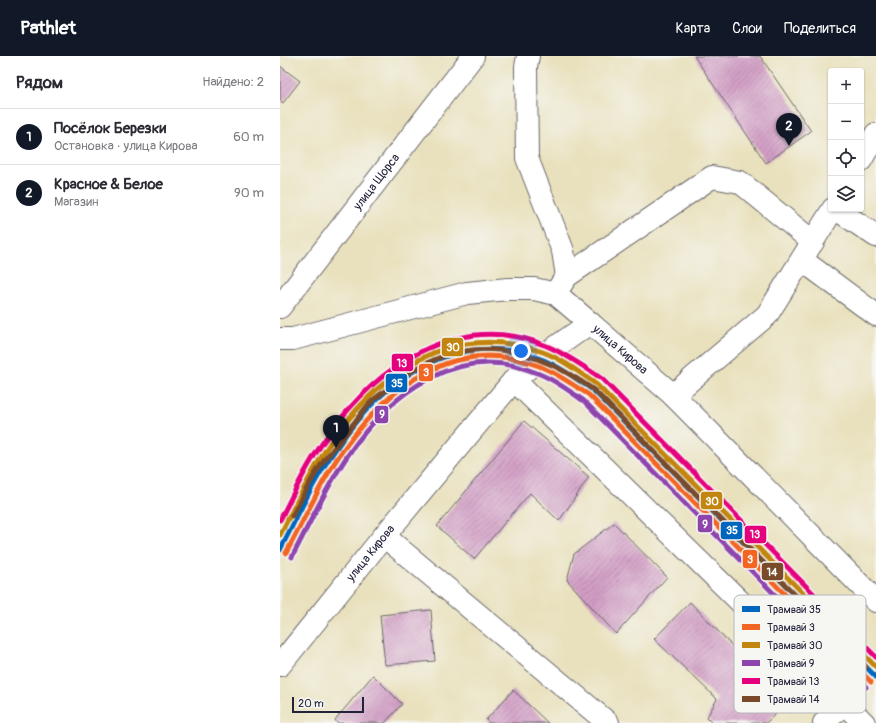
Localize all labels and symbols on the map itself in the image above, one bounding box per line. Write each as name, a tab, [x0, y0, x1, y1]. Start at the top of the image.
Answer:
pin: 2	[776, 113, 802, 146]
street label: улица Щорса	[349, 150, 403, 214]
street label: улица Кирова	[589, 321, 651, 378]
line badge: 30	[441, 337, 464, 357]
text: 30	[446, 341, 460, 354]
your location	[511, 341, 531, 361]
line badge: 13	[391, 353, 414, 372]
text: 13	[397, 357, 407, 370]
line badge: 3	[418, 363, 434, 382]
text: 3	[423, 366, 429, 379]
line badge: 35	[385, 373, 408, 393]
text: 35	[391, 377, 403, 390]
line badge: 9	[374, 405, 389, 424]
text: 9	[379, 408, 385, 421]
pin: 1	[323, 415, 349, 448]
line badge: 30	[700, 491, 723, 510]
text: 30	[705, 495, 719, 508]
line badge: 9	[697, 514, 713, 533]
text: 9	[702, 518, 708, 531]
street label: улица Кирова	[342, 521, 398, 585]
line badge: 35	[720, 521, 743, 540]
text: 35	[726, 524, 738, 537]
line badge: 13	[744, 525, 767, 544]
text: 13	[750, 528, 760, 541]
line badge: 3	[742, 549, 758, 569]
text: 3	[747, 553, 753, 566]
line badge: 14	[761, 562, 784, 581]
text: 14	[767, 566, 778, 579]
legend	[734, 595, 866, 713]
text: Трамвай 35	[767, 603, 821, 616]
text: Трамвай 3	[767, 621, 815, 634]
text: Трамвай 30	[767, 639, 823, 652]
text: Трамвай 9	[767, 657, 815, 670]
text: Трамвай 13	[767, 675, 819, 688]
text: Трамвай 14	[767, 693, 820, 706]
scale bar	[292, 695, 364, 714]

